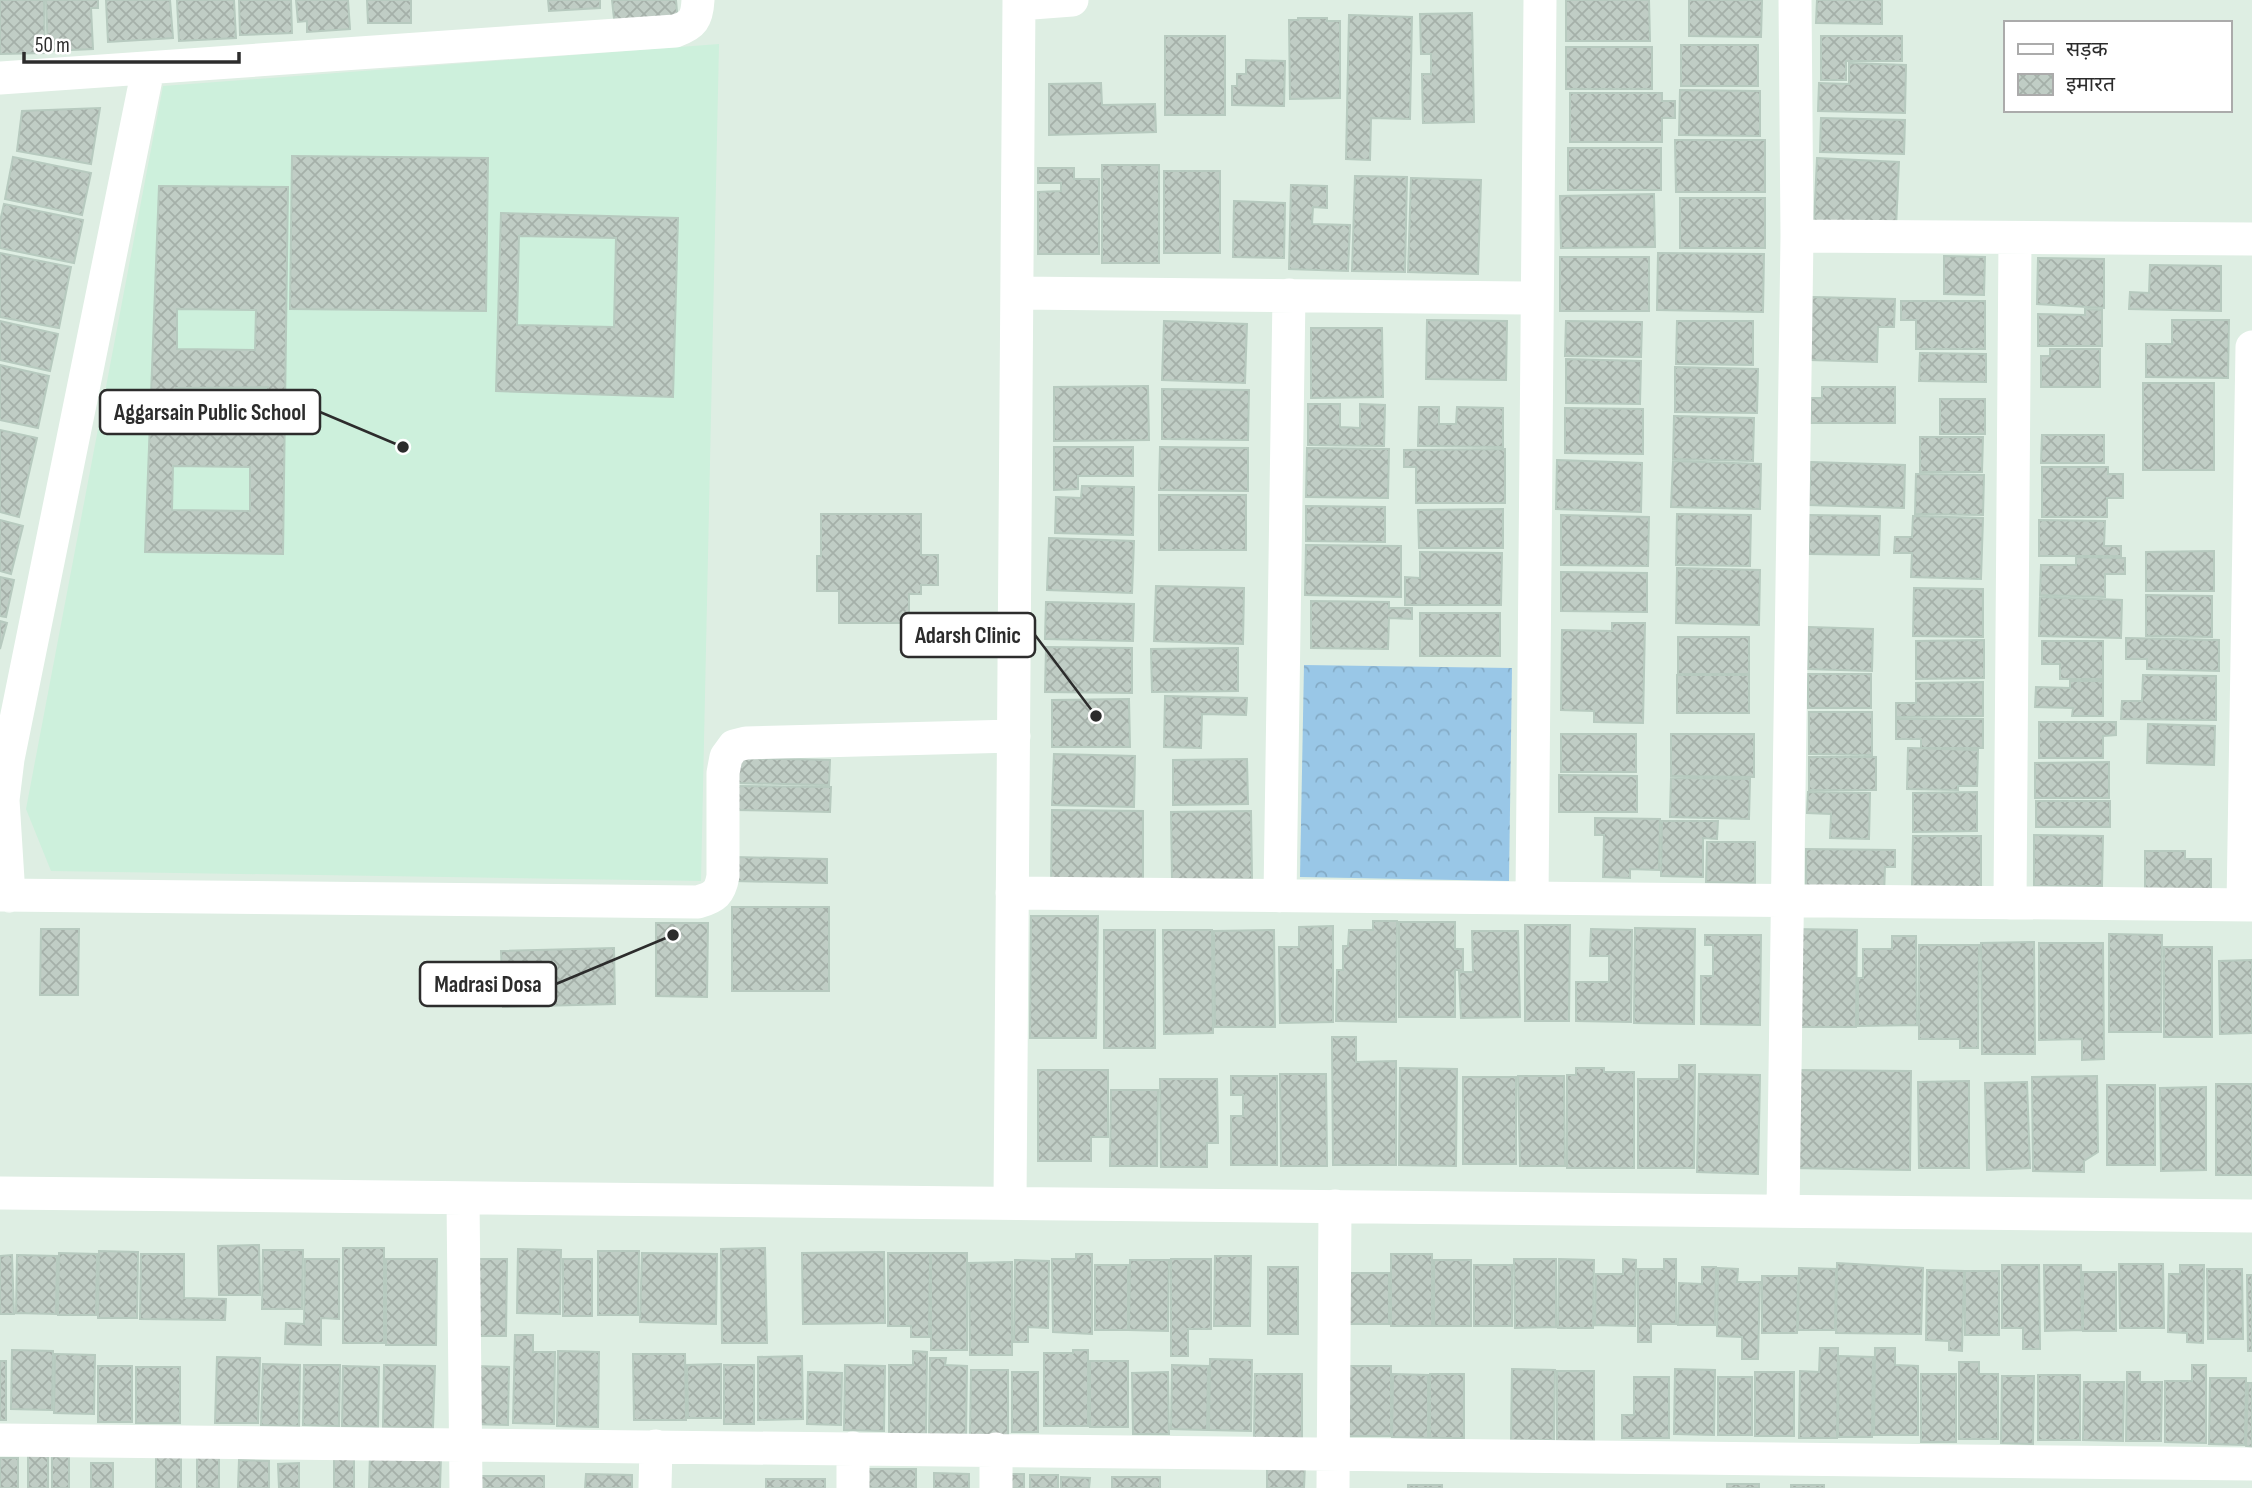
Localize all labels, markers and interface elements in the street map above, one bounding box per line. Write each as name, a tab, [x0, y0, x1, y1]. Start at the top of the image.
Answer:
scale bar	[24, 21, 240, 65]
legend	[2004, 21, 2231, 112]
text: 50 m	[35, 33, 70, 58]
text: सड़क	[2066, 37, 2108, 62]
text: इमारत	[2066, 72, 2116, 97]
callout: Aggarsain Public School	[100, 390, 320, 434]
text: Aggarsain Public School	[113, 399, 306, 427]
callout: Adarsh Clinic	[901, 613, 1035, 657]
text: Adarsh Clinic	[914, 622, 1021, 650]
callout: Madrasi Dosa	[420, 962, 556, 1006]
text: Madrasi Dosa	[434, 971, 542, 999]

